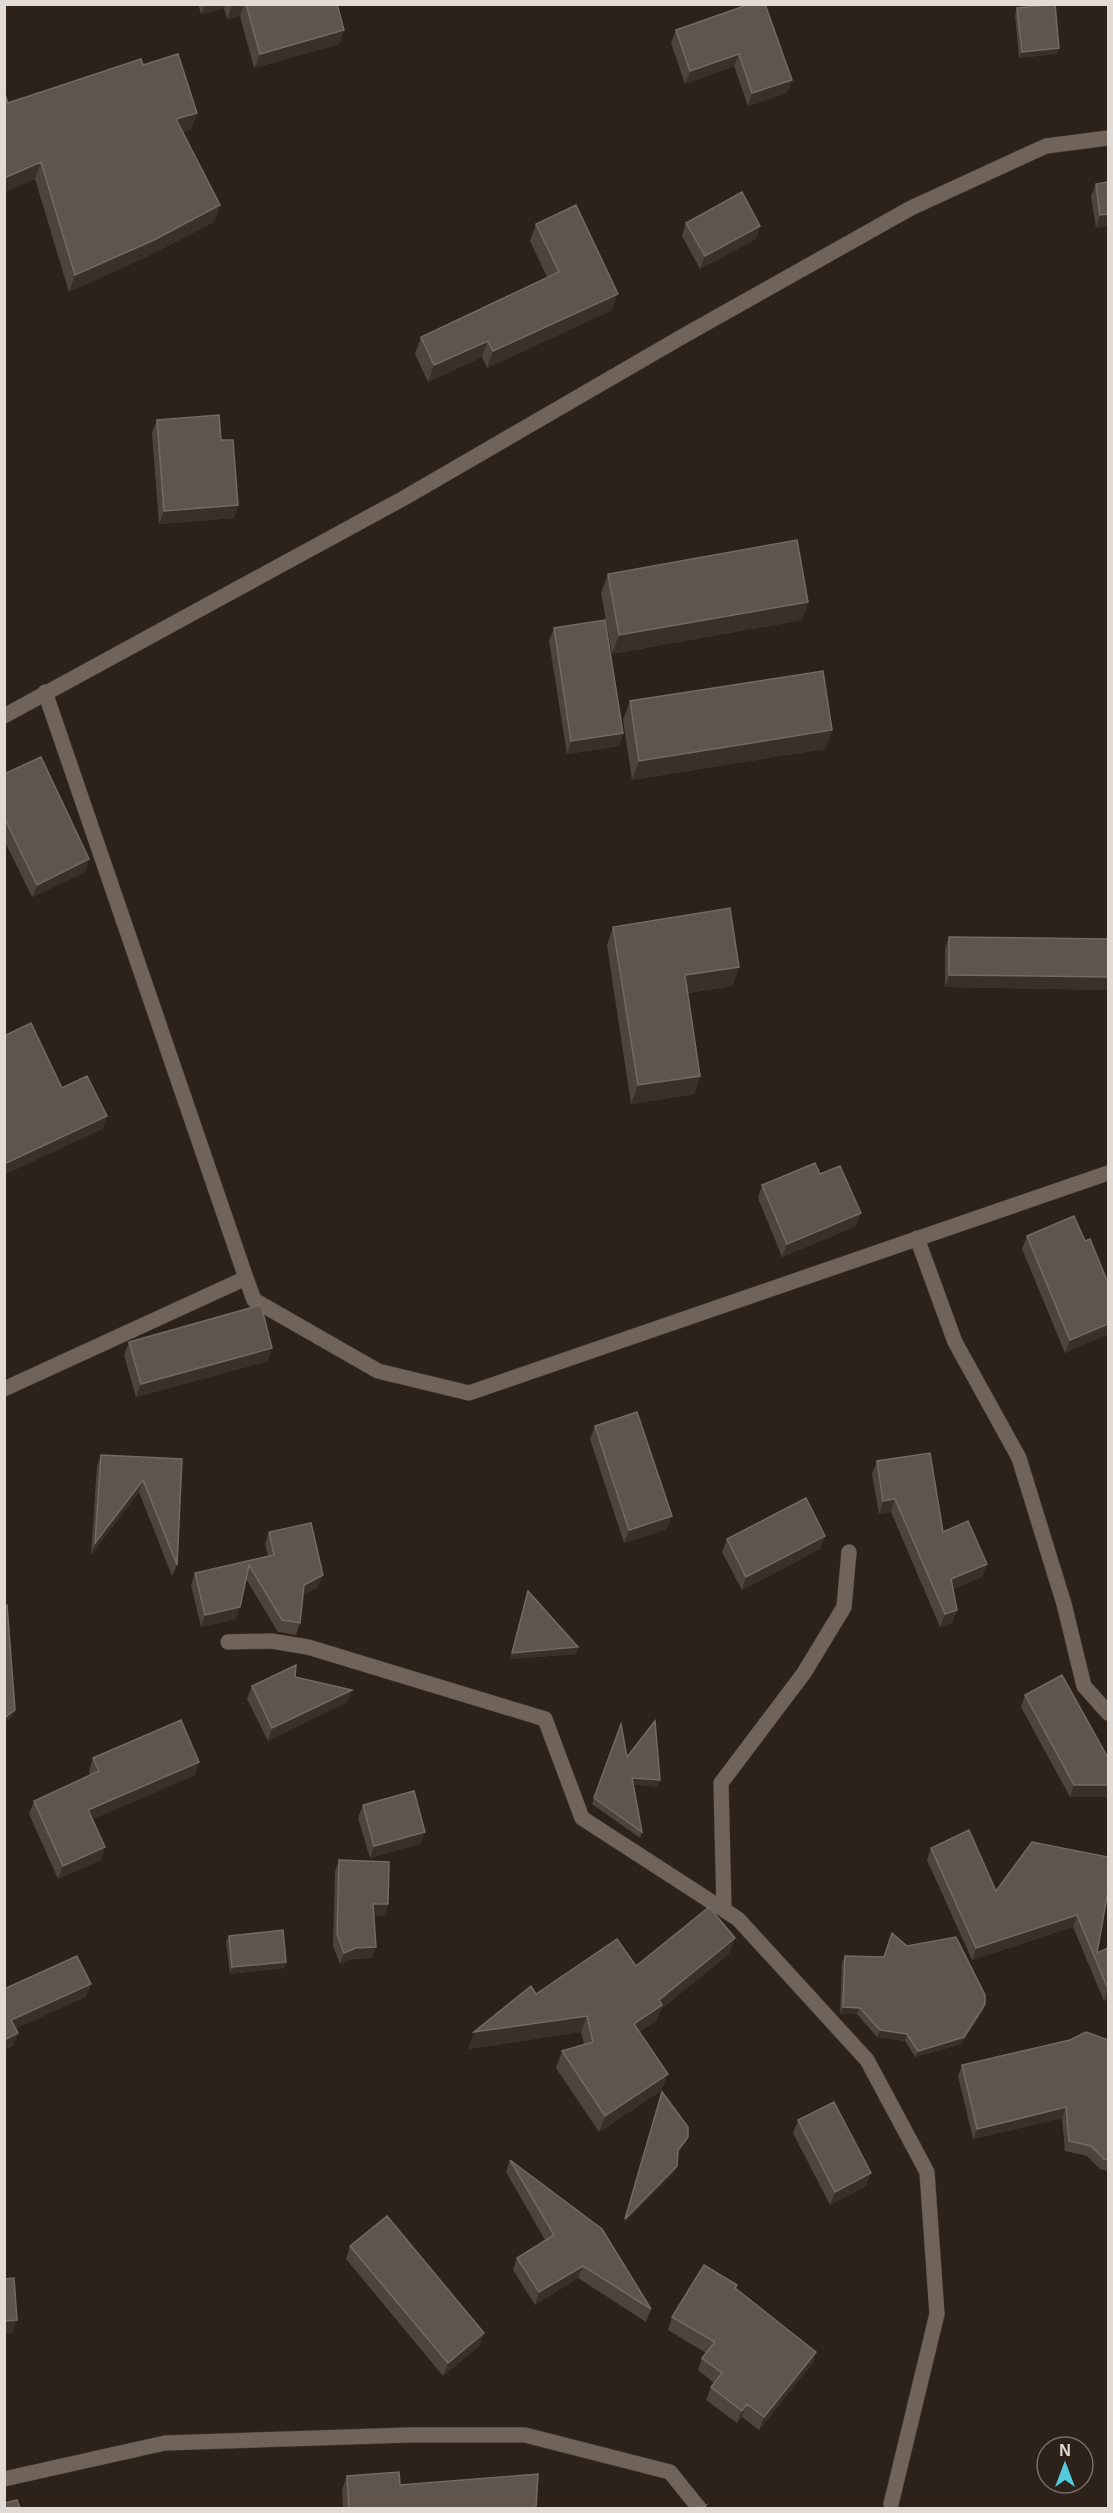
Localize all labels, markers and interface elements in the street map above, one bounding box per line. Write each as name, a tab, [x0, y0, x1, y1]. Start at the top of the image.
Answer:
north arrow	[1035, 2435, 1095, 2495]
text: N	[1059, 2442, 1071, 2459]

